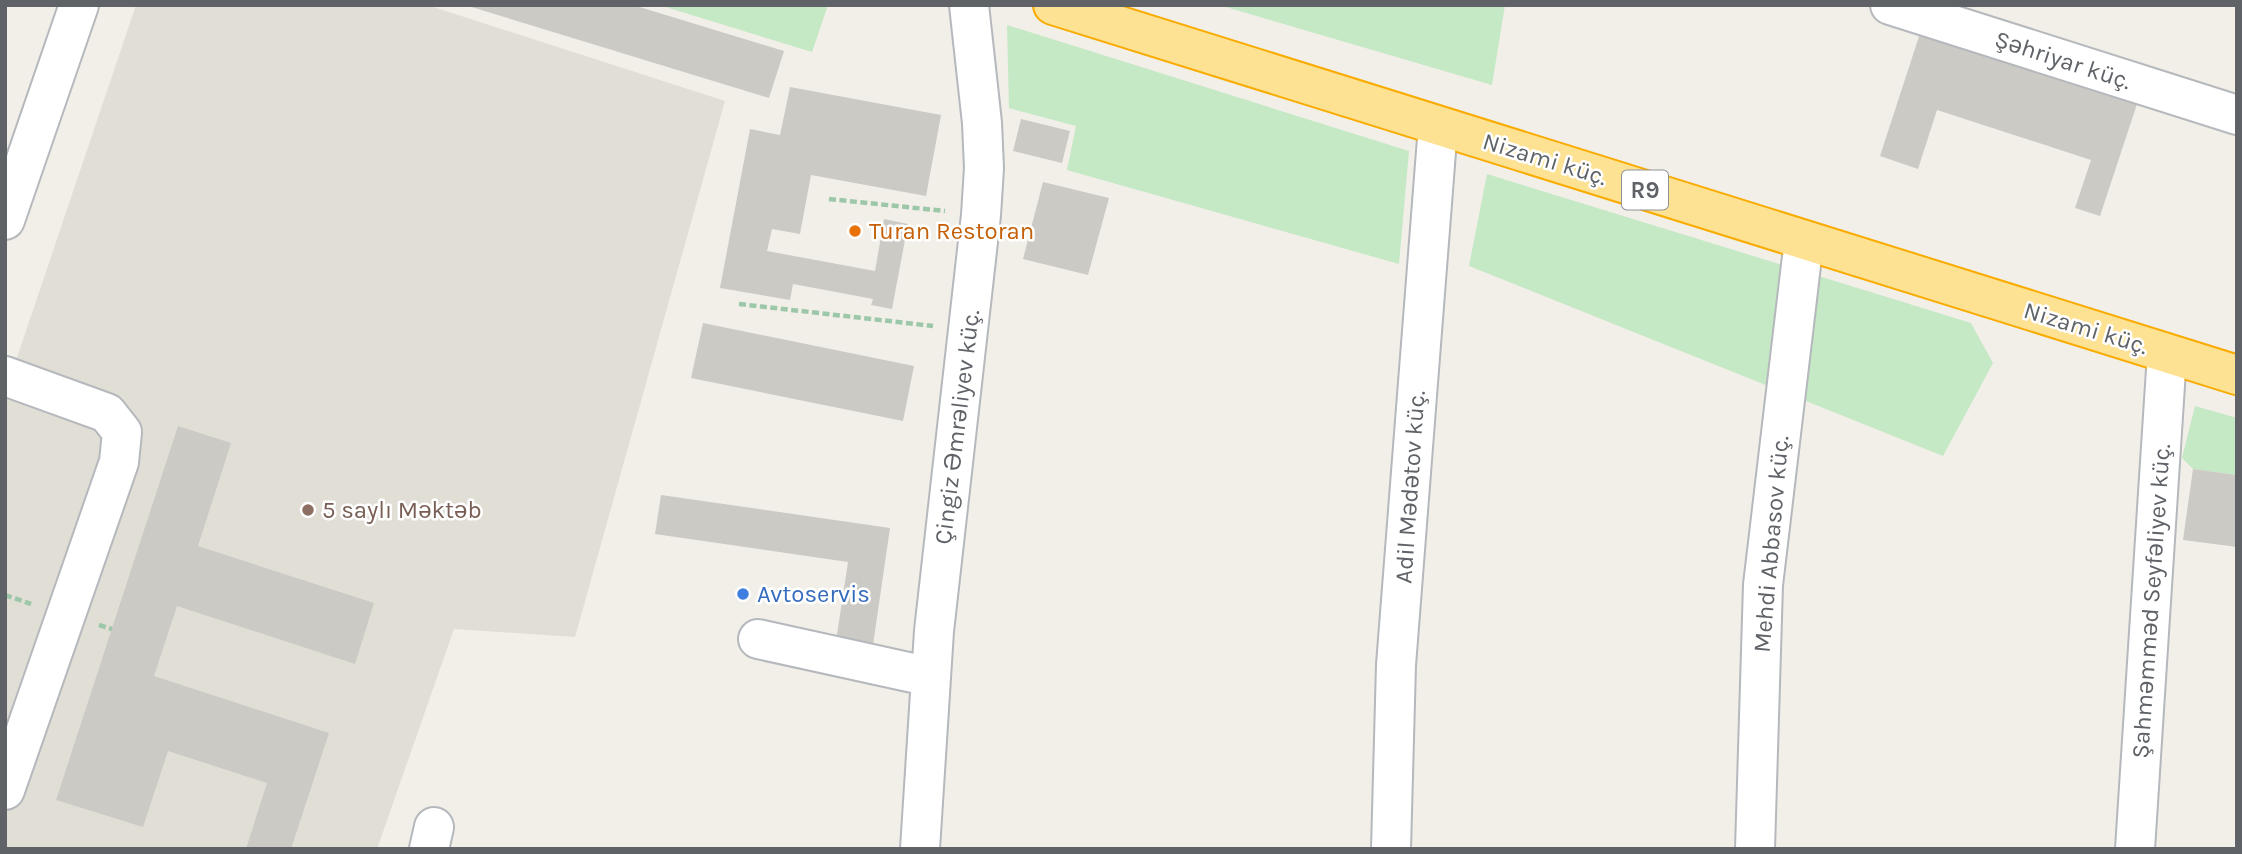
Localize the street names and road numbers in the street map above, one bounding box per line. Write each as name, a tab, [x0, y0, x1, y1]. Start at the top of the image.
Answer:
street label: Şəhriyar küç.	[1991, 25, 2135, 95]
street label: Nizami küç.	[1480, 127, 1610, 191]
road number: R9	[1622, 170, 1668, 210]
street label: Nizami küç.	[2021, 296, 2151, 360]
street label: Çingiz Əmrəliyev küç.	[929, 308, 985, 546]
street label: Adil Mədətov küç.	[1389, 390, 1431, 584]
street label: Mehdi Abbasov küç.	[1748, 434, 1794, 654]
street label: Şahməmməd Seyfəliyev küç.	[2126, 443, 2176, 759]

